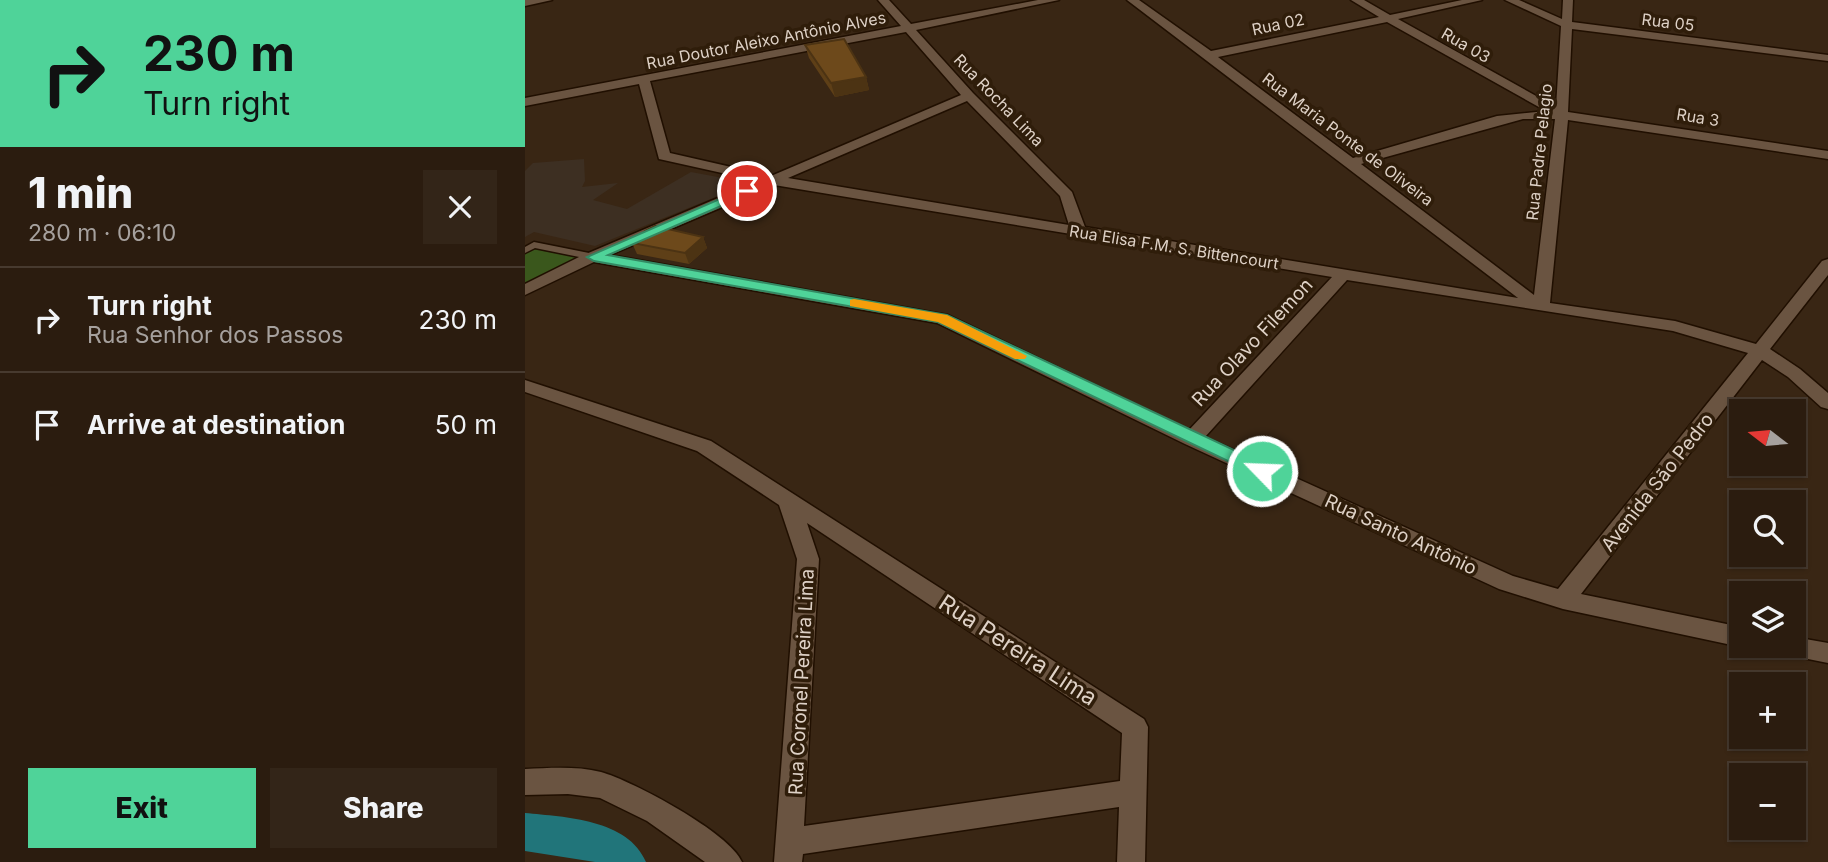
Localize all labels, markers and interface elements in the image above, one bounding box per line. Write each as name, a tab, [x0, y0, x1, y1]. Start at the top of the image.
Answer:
street label: Rua Doutor Aleixo Antônio Alves	[645, 7, 887, 73]
street label: Rua 02	[1250, 9, 1306, 39]
street label: Rua 05	[1640, 9, 1696, 35]
street label: Rua 03	[1438, 23, 1494, 67]
text: 230 m	[143, 24, 295, 83]
icon: right	[28, 28, 119, 119]
street label: Rua Rocha Lima	[950, 50, 1048, 150]
street label: Rua Maria Ponte de Oliveira	[1259, 68, 1437, 210]
street label: Rua Padre Pelagio	[1522, 83, 1556, 221]
text: Turn right	[143, 84, 290, 123]
street label: Rua 3	[1675, 104, 1721, 130]
pin	[717, 161, 777, 221]
text: 1 min	[28, 167, 133, 218]
button: close	[423, 170, 497, 244]
icon: arrive	[728, 172, 766, 210]
text: 280 m · 06:10	[28, 219, 176, 247]
street label: Rua Elisa F.M. S. Bittencourt	[1068, 221, 1280, 273]
street label: Rua Olavo Filemon	[1187, 273, 1318, 411]
text: Turn right	[87, 290, 212, 321]
icon: right	[28, 301, 66, 339]
text: 230 m	[419, 304, 497, 335]
text: Rua Senhor dos Passos	[87, 321, 343, 349]
north arrow	[1729, 399, 1806, 476]
map controls	[1729, 399, 1806, 840]
icon: arrive	[28, 406, 66, 444]
text: Arrive at destination	[87, 409, 346, 440]
text: 50 m	[435, 409, 497, 440]
street label: Avenida São Pedro	[1596, 409, 1719, 556]
position arrow	[1225, 434, 1299, 508]
street label: Rua Santo Antônio	[1321, 489, 1481, 580]
button: search	[1729, 490, 1806, 567]
street label: Rua Coronel Pereira Lima	[784, 568, 819, 796]
button: layers	[1729, 581, 1806, 658]
street label: Rua Pereira Lima	[934, 589, 1102, 711]
button: +	[1729, 672, 1806, 749]
button: −	[1729, 763, 1806, 840]
button: Exit	[28, 768, 256, 848]
button: Share	[270, 768, 497, 848]

